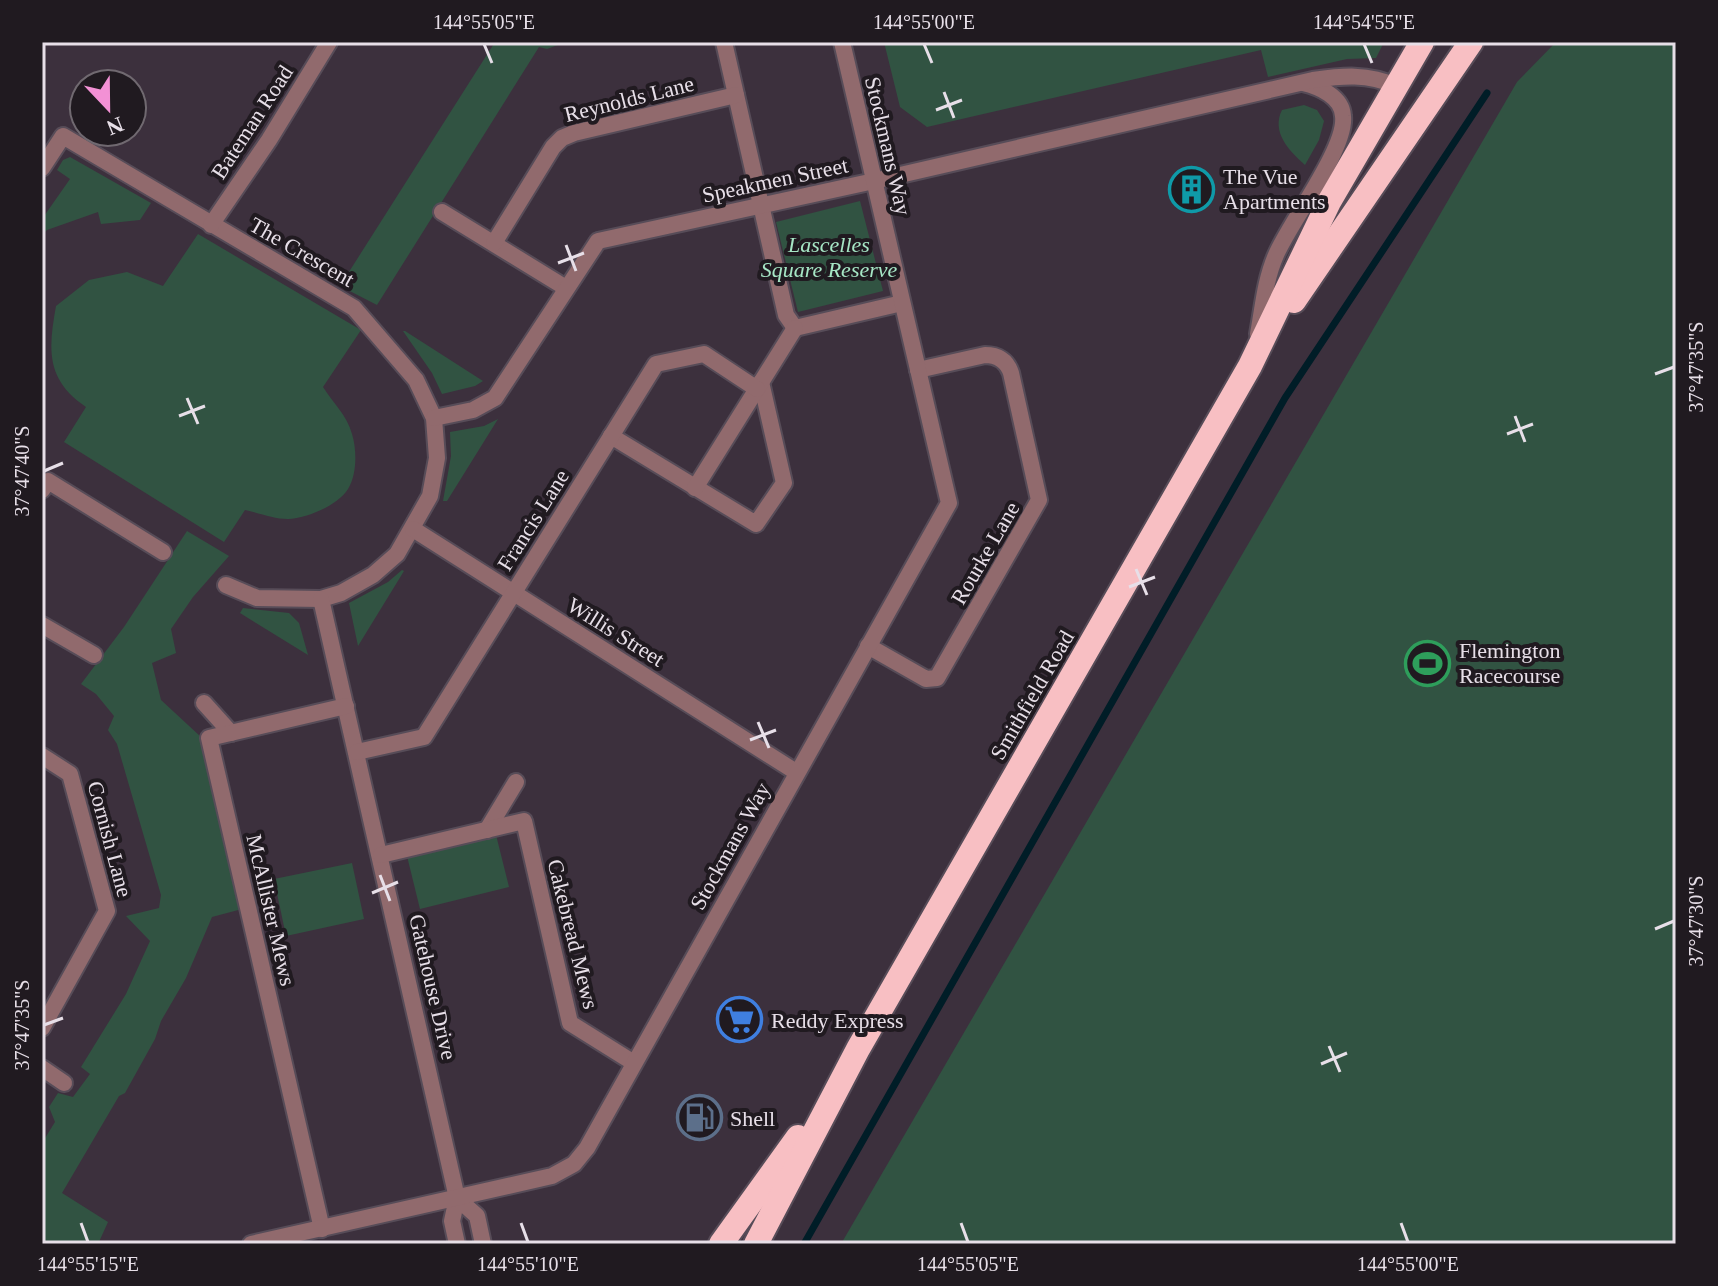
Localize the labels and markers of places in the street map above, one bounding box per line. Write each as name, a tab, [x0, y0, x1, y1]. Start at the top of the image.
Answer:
place label: The Vue Apartments	[1223, 164, 1326, 214]
building icon: The Vue Apartments	[1168, 165, 1216, 213]
place label: Flemington Racecourse	[1459, 638, 1560, 688]
sports icon: Flemington Racecourse	[1404, 639, 1452, 687]
supermarket icon: Reddy Express	[716, 996, 764, 1044]
place label: Reddy Express	[771, 1008, 904, 1033]
fuel station icon: Shell	[675, 1094, 723, 1142]
place label: Shell	[730, 1106, 775, 1131]

